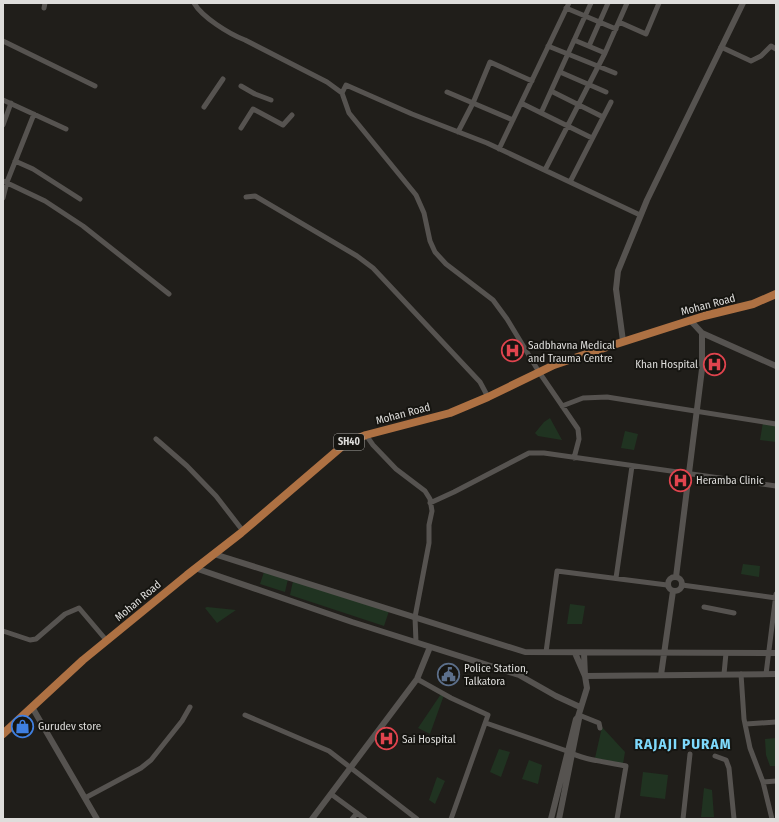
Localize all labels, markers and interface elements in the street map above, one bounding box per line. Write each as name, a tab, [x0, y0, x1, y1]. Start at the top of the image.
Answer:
street label: Mohan Road	[679, 291, 737, 319]
hospital icon: Sadbhavna Medical and Trauma Centre	[499, 338, 525, 364]
place label: Sadbhavna Medical and Trauma Centre	[528, 339, 615, 365]
hospital icon: Khan Hospital	[701, 351, 727, 377]
place label: Khan Hospital	[635, 358, 698, 371]
street label: Mohan Road	[374, 400, 432, 428]
road number: SH40	[334, 434, 364, 450]
hospital icon: Heramba Clinic	[668, 467, 694, 493]
place label: Heramba Clinic	[696, 474, 764, 487]
street label: Mohan Road	[112, 578, 164, 624]
public building icon: Police Station, Talkatora	[435, 661, 461, 687]
place label: Police Station, Talkatora	[464, 662, 528, 688]
shop icon: Gurudev store	[10, 713, 36, 739]
place label: Gurudev store	[38, 720, 101, 733]
hospital icon: Sai Hospital	[373, 726, 399, 752]
place label: Sai Hospital	[402, 733, 456, 746]
district label: RAJAJI PURAM	[635, 735, 731, 753]

